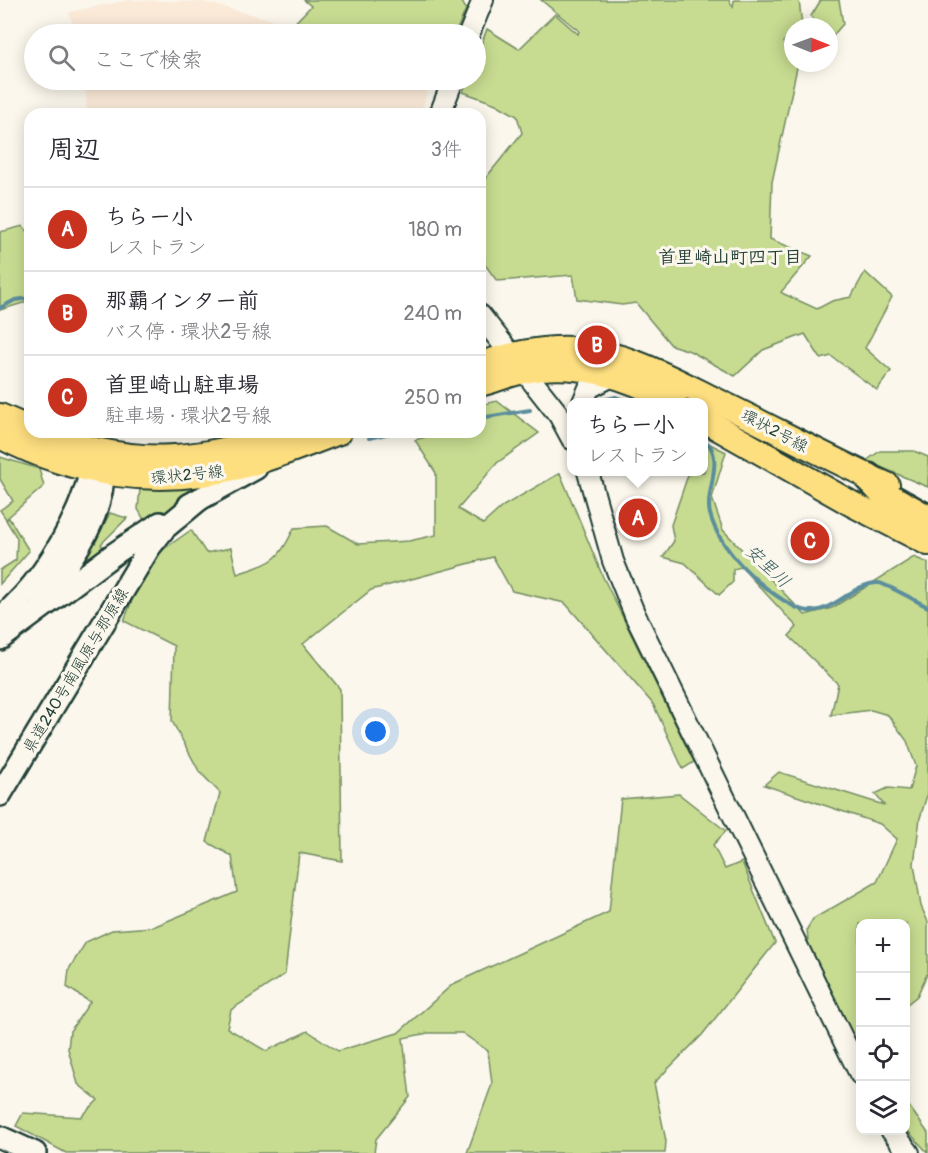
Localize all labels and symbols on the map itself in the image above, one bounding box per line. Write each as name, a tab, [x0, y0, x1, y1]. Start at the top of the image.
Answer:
north arrow	[784, 18, 838, 72]
district label: 首里崎山町四丁目	[658, 246, 802, 269]
pin: B	[578, 322, 616, 368]
street label: 環状2号線	[738, 405, 811, 457]
street label: 環状2号線	[150, 461, 224, 489]
pin: A	[618, 496, 658, 540]
pin: C	[790, 518, 830, 564]
water label: 安里川	[740, 540, 795, 593]
street label: 県道240号南風原与那原線	[19, 584, 133, 757]
your location	[361, 717, 390, 746]

